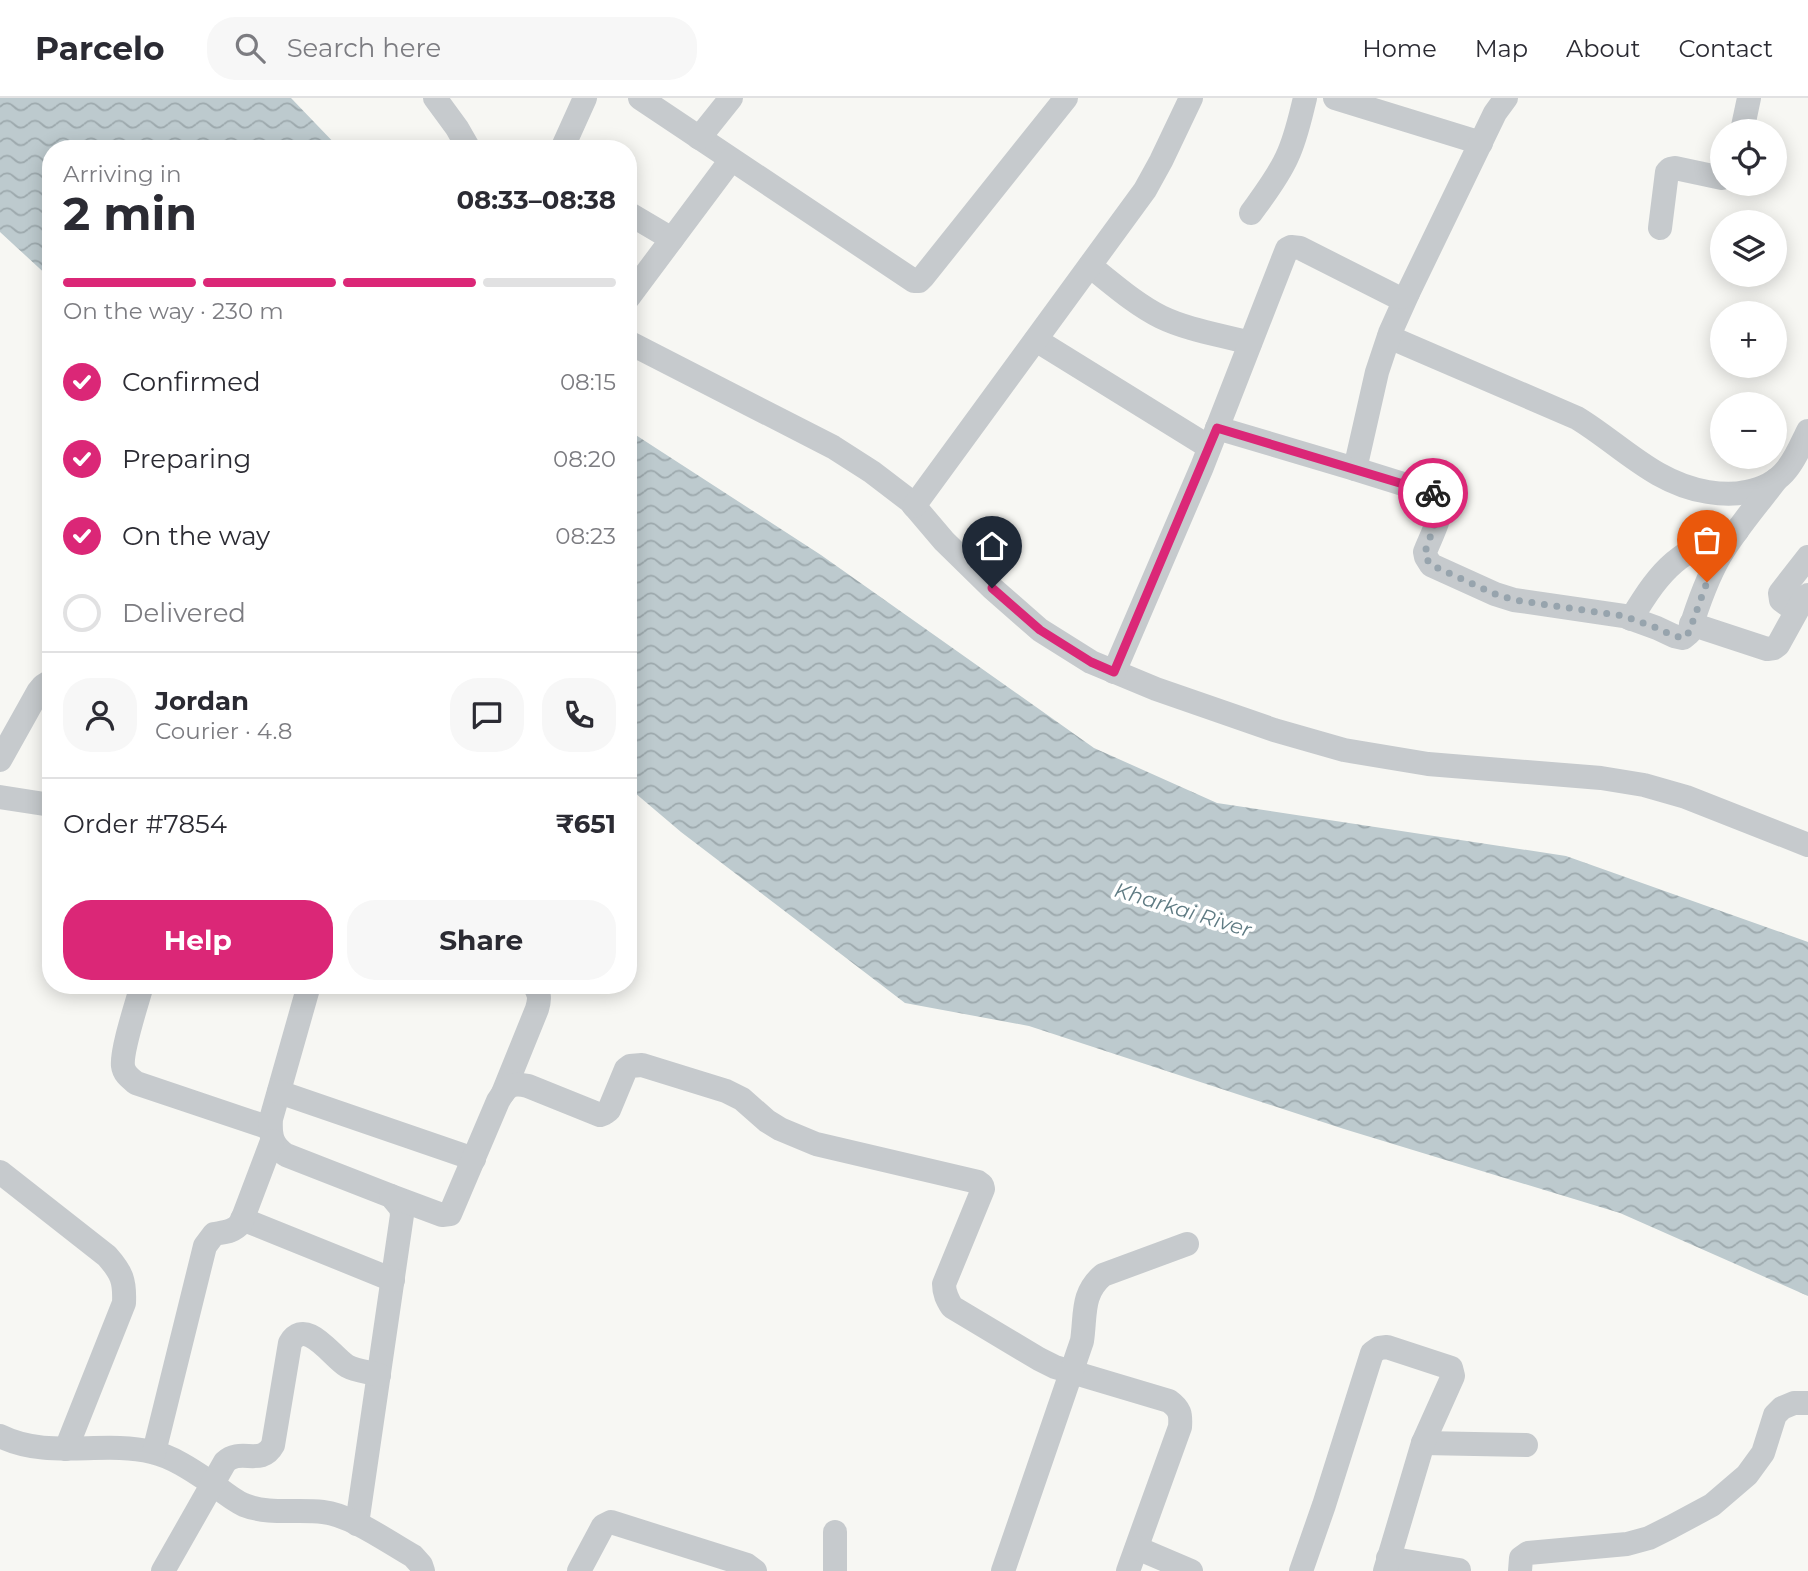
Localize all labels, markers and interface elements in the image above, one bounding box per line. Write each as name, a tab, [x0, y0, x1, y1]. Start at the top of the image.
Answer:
search box	[207, 17, 697, 80]
text: Parcelo	[35, 28, 165, 68]
icon: search	[231, 29, 269, 67]
text: Search here	[287, 32, 441, 64]
text: Home	[1362, 34, 1437, 63]
text: Map	[1475, 34, 1528, 63]
text: About	[1566, 34, 1640, 63]
text: Contact	[1678, 34, 1773, 63]
map controls	[1710, 119, 1787, 469]
button: locate	[1710, 119, 1787, 196]
text: Arriving in	[63, 160, 182, 188]
text: 08:33–08:38	[456, 184, 616, 216]
text: 2 min	[63, 185, 197, 242]
button: layers	[1710, 210, 1787, 287]
text: On the way · 230 m	[63, 297, 284, 325]
button: +	[1710, 301, 1787, 378]
icon: check	[63, 363, 101, 401]
text: Confirmed	[122, 366, 261, 398]
text: 08:15	[560, 368, 616, 396]
button: −	[1710, 392, 1787, 469]
icon: check	[63, 440, 101, 478]
text: Preparing	[122, 443, 251, 475]
text: 08:20	[553, 445, 616, 473]
courier	[1398, 458, 1468, 528]
icon: bike	[1414, 474, 1452, 512]
pin	[1677, 510, 1737, 582]
pin	[962, 516, 1022, 588]
icon: check	[63, 517, 101, 555]
text: On the way	[122, 520, 270, 552]
icon: bag	[1688, 521, 1726, 559]
text: 08:23	[555, 522, 616, 550]
icon: home	[973, 527, 1011, 565]
text: Delivered	[122, 597, 246, 629]
button: person	[63, 678, 137, 752]
button: chat	[450, 678, 524, 752]
button: phone	[542, 678, 616, 752]
text: Jordan	[155, 685, 249, 717]
text: Courier · 4.8	[155, 717, 292, 745]
text: Order #7854	[63, 808, 227, 840]
text: ₹651	[555, 808, 616, 840]
water label: Kharkai River	[1112, 877, 1255, 942]
button: Help	[63, 900, 333, 980]
button: Share	[347, 900, 616, 980]

